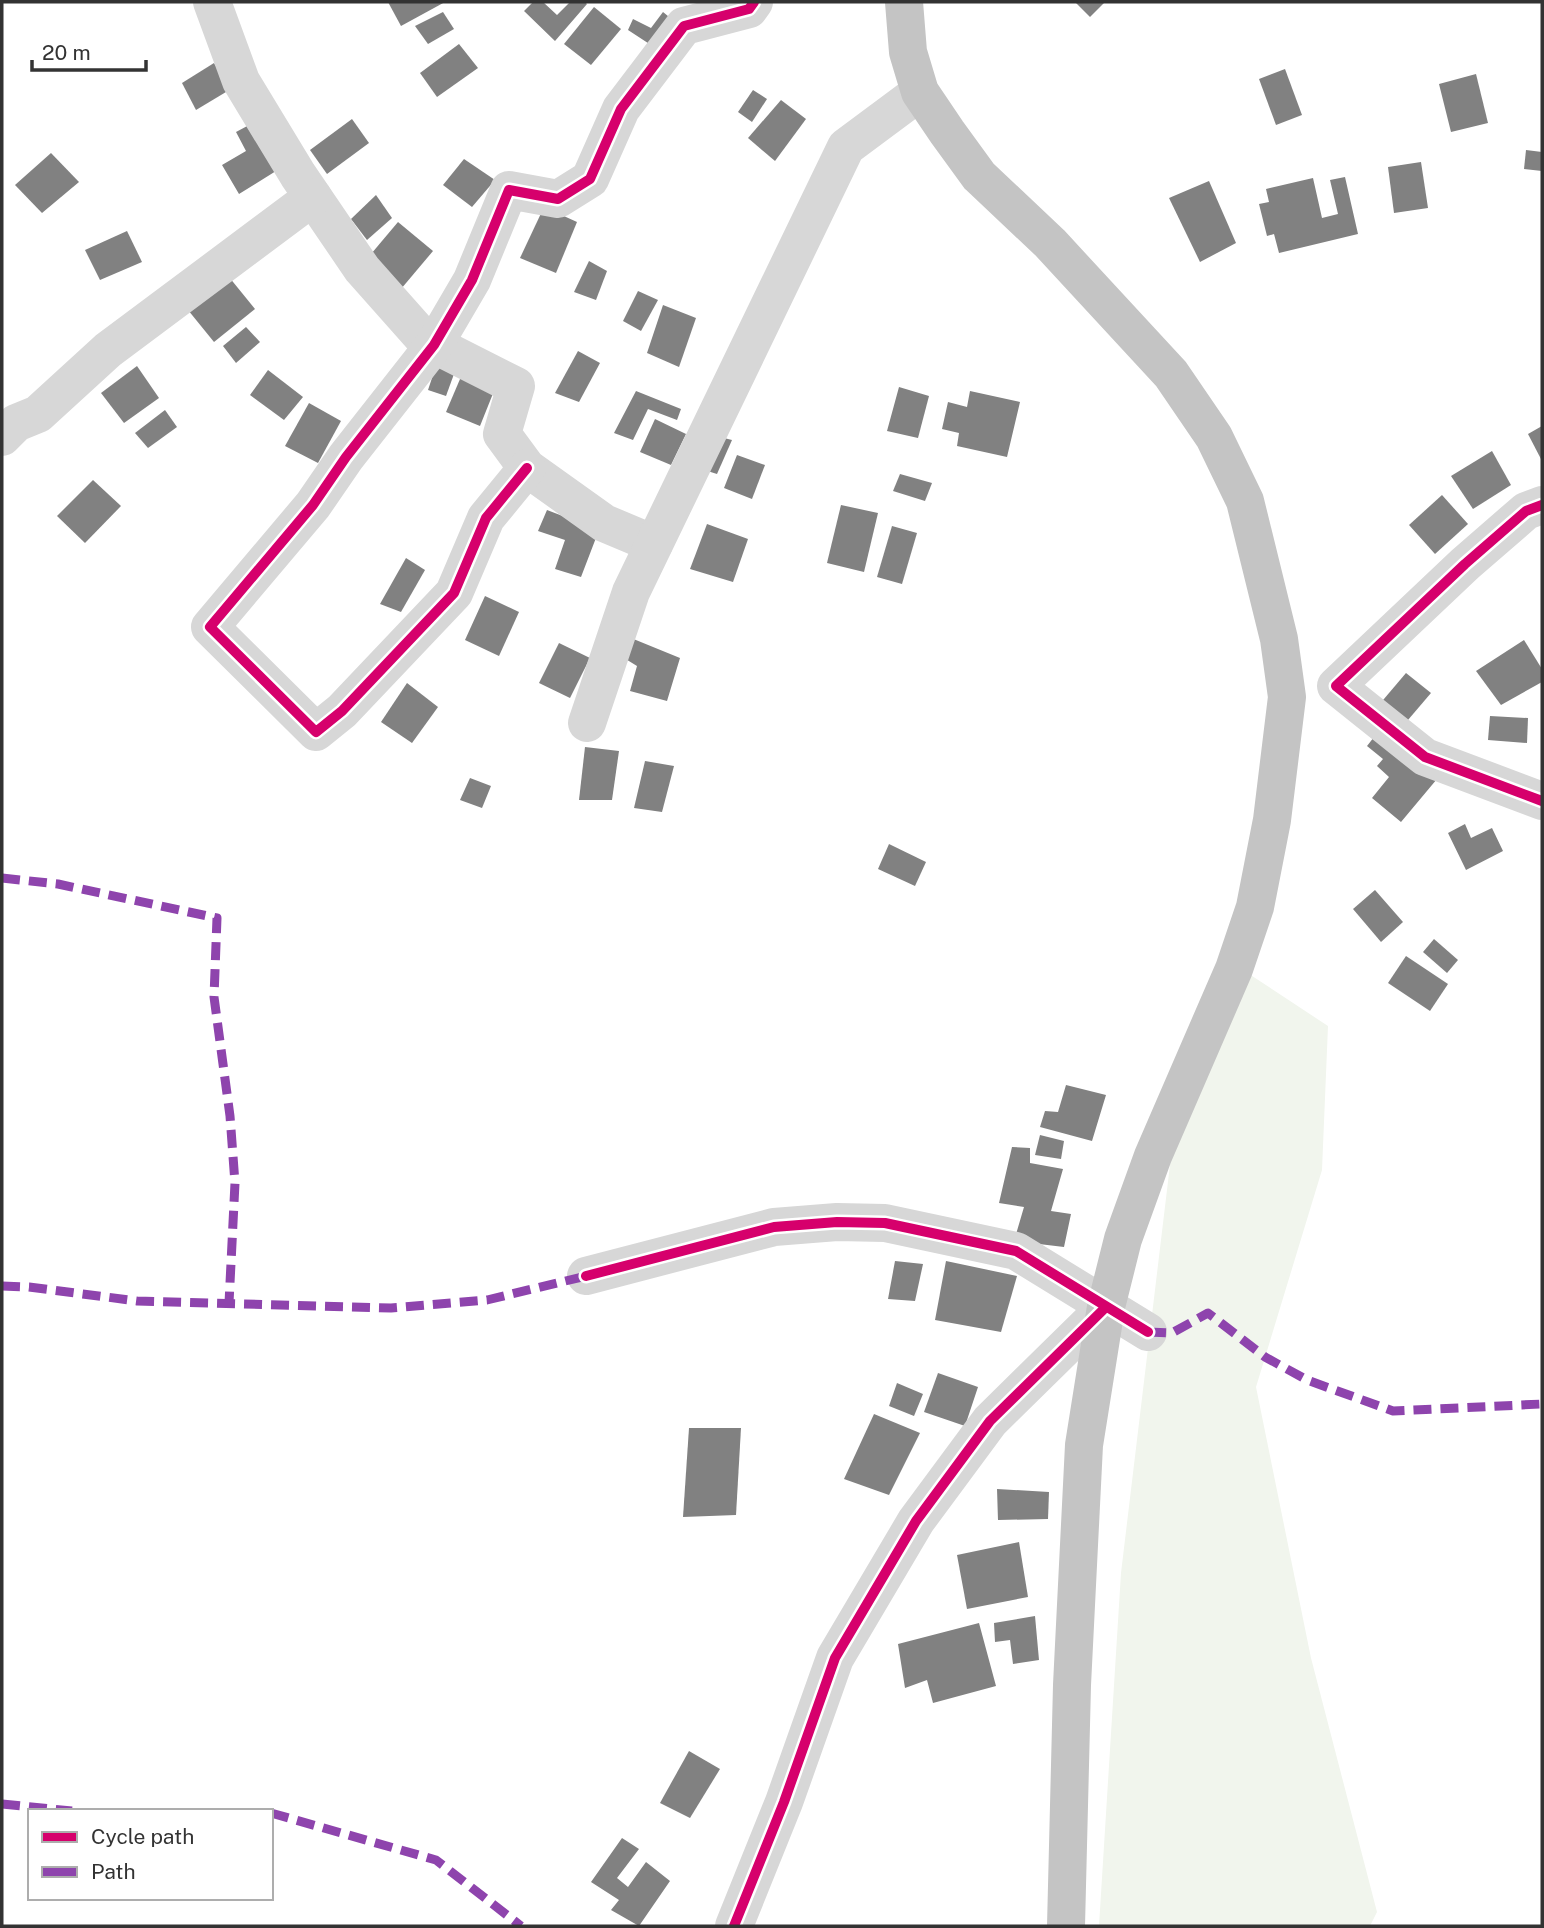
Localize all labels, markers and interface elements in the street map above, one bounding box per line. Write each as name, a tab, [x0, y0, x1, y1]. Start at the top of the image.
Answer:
scale bar	[32, 28, 145, 72]
text: 20 m	[42, 40, 91, 65]
legend	[28, 1809, 273, 1900]
text: Cycle path	[91, 1824, 194, 1849]
text: Path	[91, 1859, 136, 1884]

